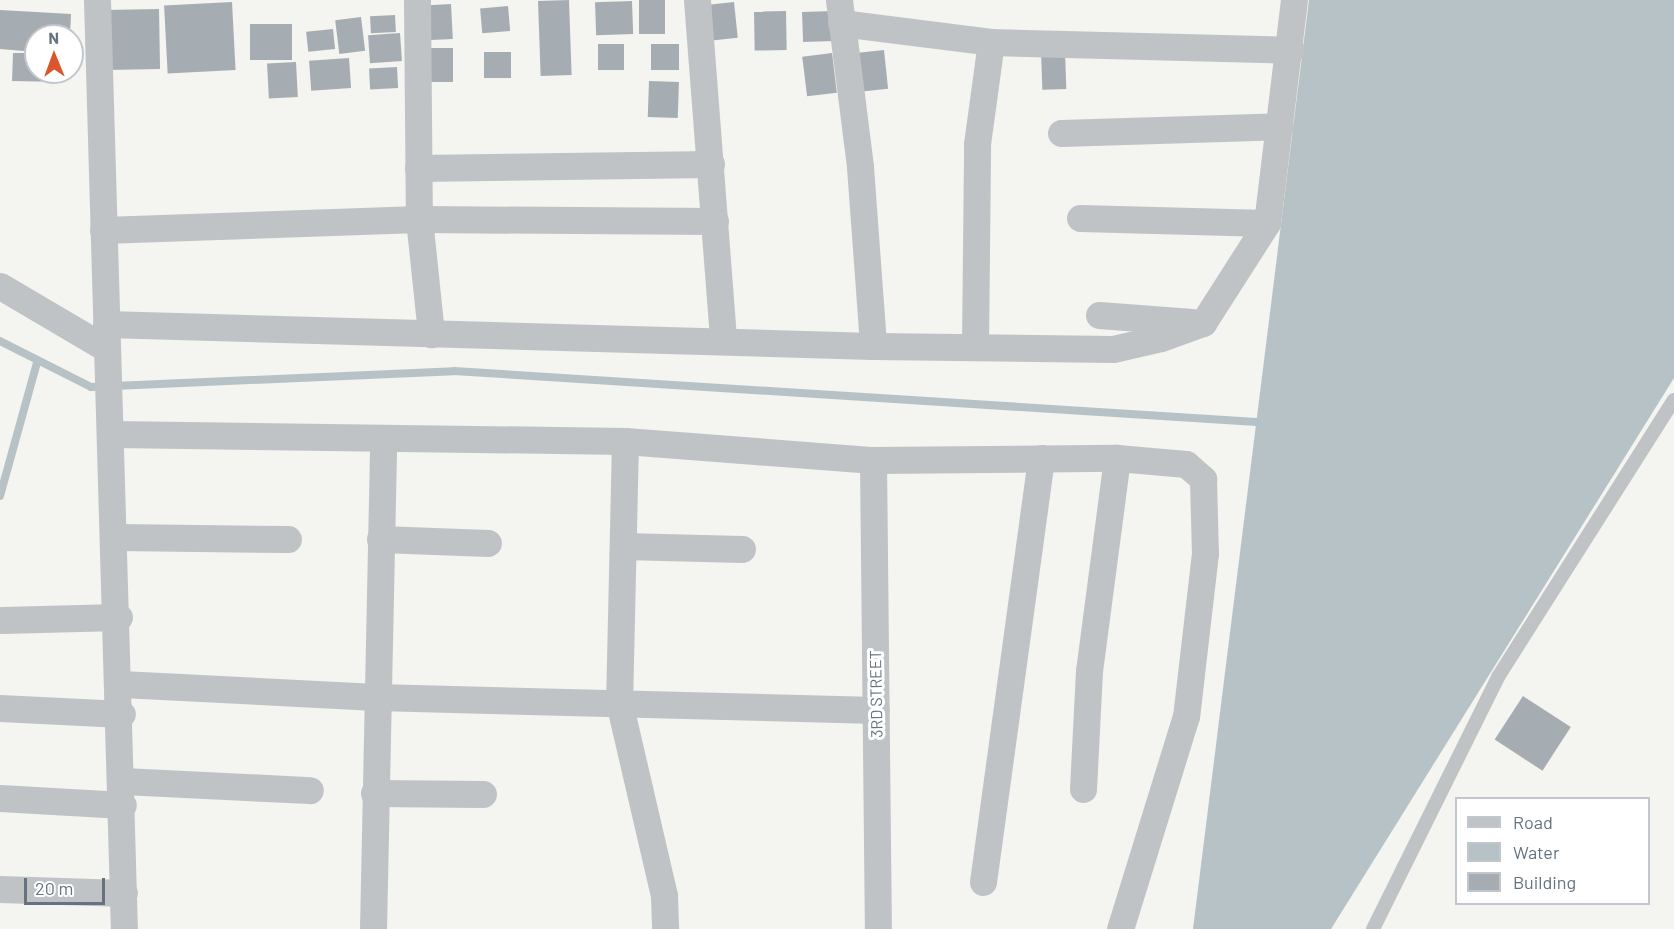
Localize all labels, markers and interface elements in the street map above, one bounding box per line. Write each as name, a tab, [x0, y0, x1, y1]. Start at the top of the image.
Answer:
north arrow	[24, 24, 84, 84]
text: N	[48, 28, 59, 47]
street label: 3RD STREET	[866, 650, 886, 738]
legend	[1455, 797, 1650, 905]
text: Road	[1513, 811, 1553, 833]
text: Water	[1513, 841, 1560, 863]
scale bar	[27, 866, 108, 904]
text: Building	[1513, 871, 1576, 893]
text: 20 m	[35, 877, 73, 899]

